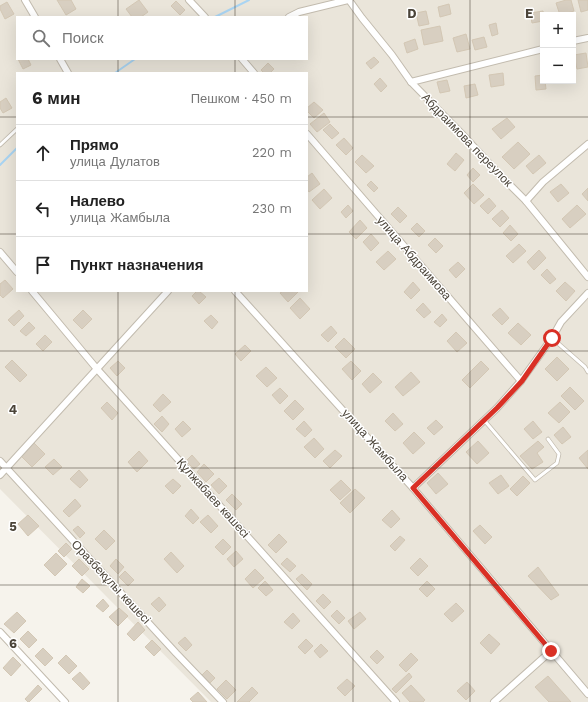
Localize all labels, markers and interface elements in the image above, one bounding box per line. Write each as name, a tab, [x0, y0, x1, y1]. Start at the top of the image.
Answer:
text: D	[407, 6, 417, 21]
text: E	[525, 6, 533, 21]
map controls	[540, 12, 576, 84]
button: +	[540, 12, 576, 48]
search box	[16, 16, 308, 60]
icon: search	[30, 27, 52, 49]
text: Поиск	[62, 29, 104, 47]
button: −	[540, 48, 576, 84]
text: 6 мин	[32, 88, 81, 108]
street label: Абдраимова переулок	[419, 90, 516, 190]
text: Пешком · 450 m	[191, 91, 292, 106]
text: Прямо	[70, 136, 119, 154]
icon: ahead	[32, 142, 54, 164]
text: 220 m	[252, 145, 292, 160]
text: улица Дулатов	[70, 154, 160, 169]
text: Налево	[70, 192, 125, 210]
icon: left	[32, 198, 54, 220]
text: 230 m	[252, 201, 292, 216]
text: улица Жамбыла	[70, 210, 170, 225]
street label: улица Абдраимова	[374, 213, 454, 303]
icon: arrive	[32, 254, 54, 276]
text: Пункт назначения	[70, 256, 203, 274]
route start	[543, 329, 561, 347]
text: 4	[9, 402, 18, 417]
street label: улица Жамбыла	[339, 406, 411, 484]
street label: Құлжабаев көшесі	[174, 455, 252, 541]
text: 5	[9, 519, 17, 534]
street label: Оразбекұлы көшесі	[69, 537, 153, 627]
text: 6	[9, 636, 17, 651]
route end	[542, 642, 560, 660]

